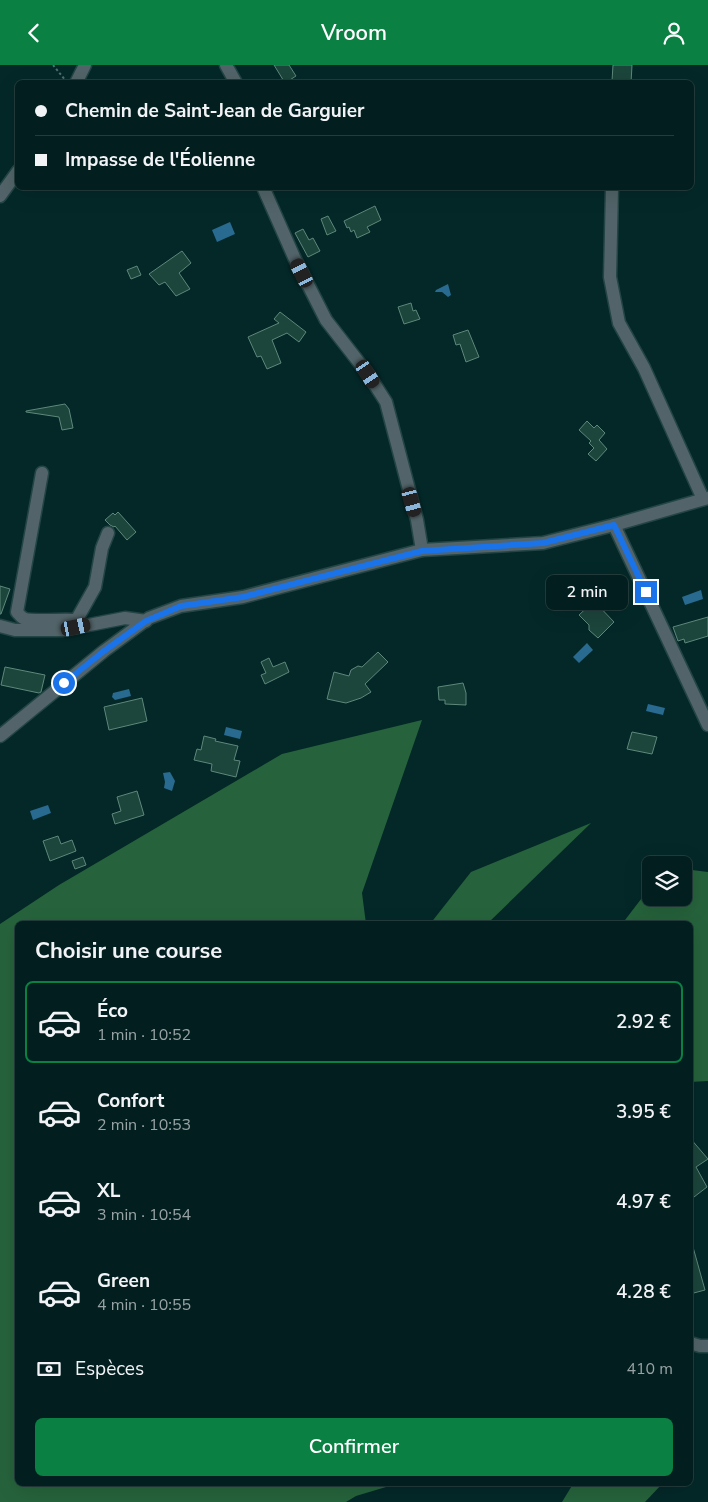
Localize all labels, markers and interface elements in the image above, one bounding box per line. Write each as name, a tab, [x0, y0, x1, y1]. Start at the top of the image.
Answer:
text: Vroom	[321, 18, 387, 48]
icon: back	[20, 19, 48, 47]
icon: person	[660, 19, 688, 47]
text: Chemin de Saint-Jean de Garguier	[65, 98, 364, 124]
text: Impasse de l'Éolienne	[65, 147, 255, 173]
car	[288, 256, 315, 290]
car	[353, 357, 382, 391]
car	[400, 486, 423, 518]
callout: 2 min	[546, 575, 628, 609]
text: 2 min	[567, 581, 607, 603]
route end	[635, 581, 657, 603]
car	[59, 617, 92, 637]
route start	[53, 672, 75, 694]
map controls	[642, 856, 692, 906]
button: layers	[642, 856, 692, 906]
text: Choisir une course	[35, 936, 222, 966]
text: Éco	[97, 998, 128, 1024]
icon: car	[37, 1000, 82, 1045]
text: 2.92 €	[616, 1009, 671, 1035]
text: 1 min · 10:52	[97, 1024, 191, 1046]
text: Confort	[97, 1088, 164, 1114]
icon: car	[37, 1090, 82, 1135]
text: 3.95 €	[616, 1099, 671, 1125]
text: 2 min · 10:53	[97, 1114, 191, 1136]
text: XL	[97, 1178, 120, 1204]
icon: car	[37, 1180, 82, 1225]
text: 4.97 €	[616, 1189, 671, 1215]
text: 3 min · 10:54	[97, 1204, 191, 1226]
text: Green	[97, 1268, 150, 1294]
icon: car	[37, 1270, 82, 1315]
text: 4.28 €	[616, 1279, 671, 1305]
text: 4 min · 10:55	[97, 1294, 191, 1316]
icon: cash	[35, 1355, 63, 1383]
text: Espèces	[75, 1356, 144, 1382]
text: 410 m	[626, 1358, 673, 1380]
button: Confirmer	[35, 1418, 673, 1476]

